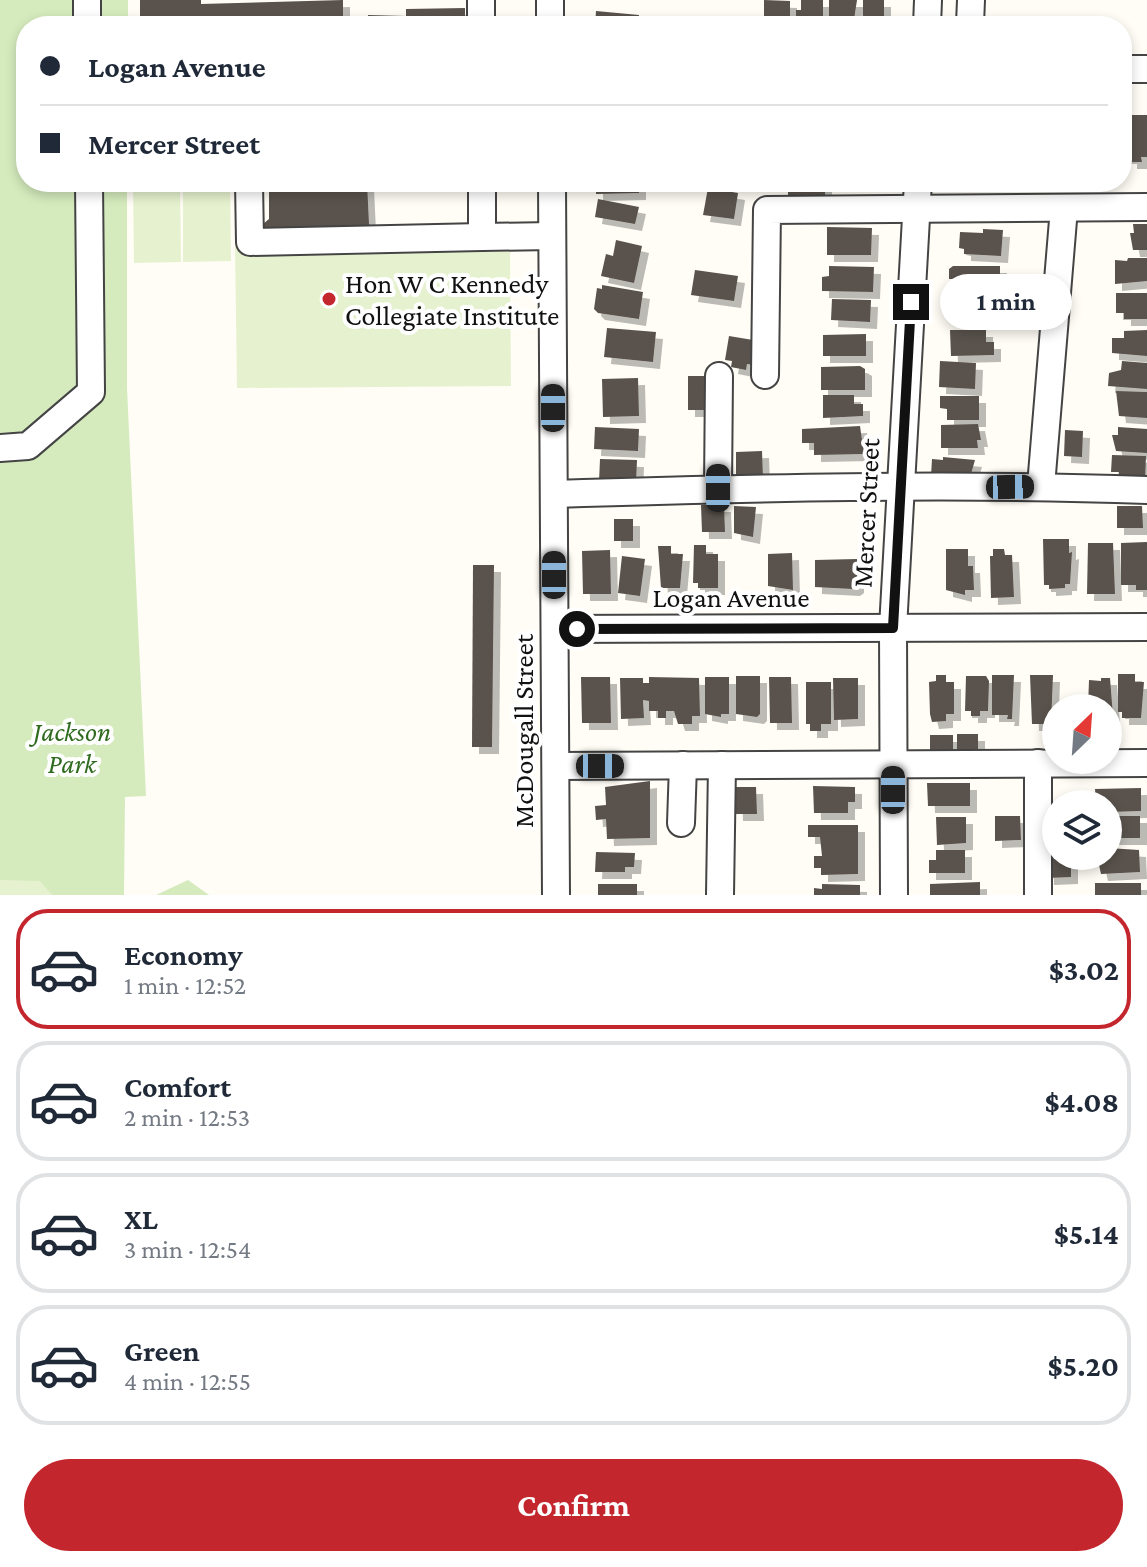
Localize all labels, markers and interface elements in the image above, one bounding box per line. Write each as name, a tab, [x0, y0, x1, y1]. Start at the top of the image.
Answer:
text: Logan Avenue	[88, 50, 266, 83]
text: Mercer Street	[88, 127, 260, 160]
place label: Hon W C Kennedy Collegiate Institute	[345, 268, 559, 331]
callout: 1 min	[939, 274, 1071, 330]
route end	[893, 284, 929, 320]
text: 1 min	[976, 287, 1036, 316]
marker: Hon W C Kennedy Collegiate Institute	[320, 290, 338, 308]
car	[541, 384, 565, 432]
street label: Mercer Street	[847, 437, 885, 588]
car	[706, 464, 730, 512]
car	[986, 475, 1034, 499]
car	[542, 551, 566, 599]
street label: Logan Avenue	[653, 582, 809, 613]
route start	[559, 611, 595, 647]
street label: McDougall Street	[508, 633, 539, 828]
north arrow	[1042, 694, 1122, 774]
map controls	[1042, 694, 1122, 870]
park label: Jackson Park	[28, 716, 111, 779]
car	[576, 754, 624, 778]
car	[881, 766, 905, 814]
button: layers	[1042, 790, 1122, 870]
icon: car	[28, 933, 100, 1005]
text: Economy	[124, 938, 243, 971]
text: $3.02	[1049, 953, 1119, 986]
text: 1 min · 12:52	[124, 971, 246, 1000]
icon: car	[28, 1065, 100, 1137]
text: Comfort	[124, 1070, 231, 1103]
text: $4.08	[1045, 1085, 1119, 1118]
text: 2 min · 12:53	[124, 1103, 250, 1132]
icon: car	[28, 1197, 100, 1269]
text: XL	[124, 1202, 158, 1235]
text: $5.14	[1054, 1217, 1119, 1250]
text: 3 min · 12:54	[124, 1235, 251, 1264]
icon: car	[28, 1329, 100, 1401]
text: Green	[124, 1334, 200, 1367]
text: $5.20	[1048, 1349, 1119, 1382]
text: 4 min · 12:55	[124, 1367, 251, 1396]
button: Confirm	[24, 1459, 1123, 1551]

